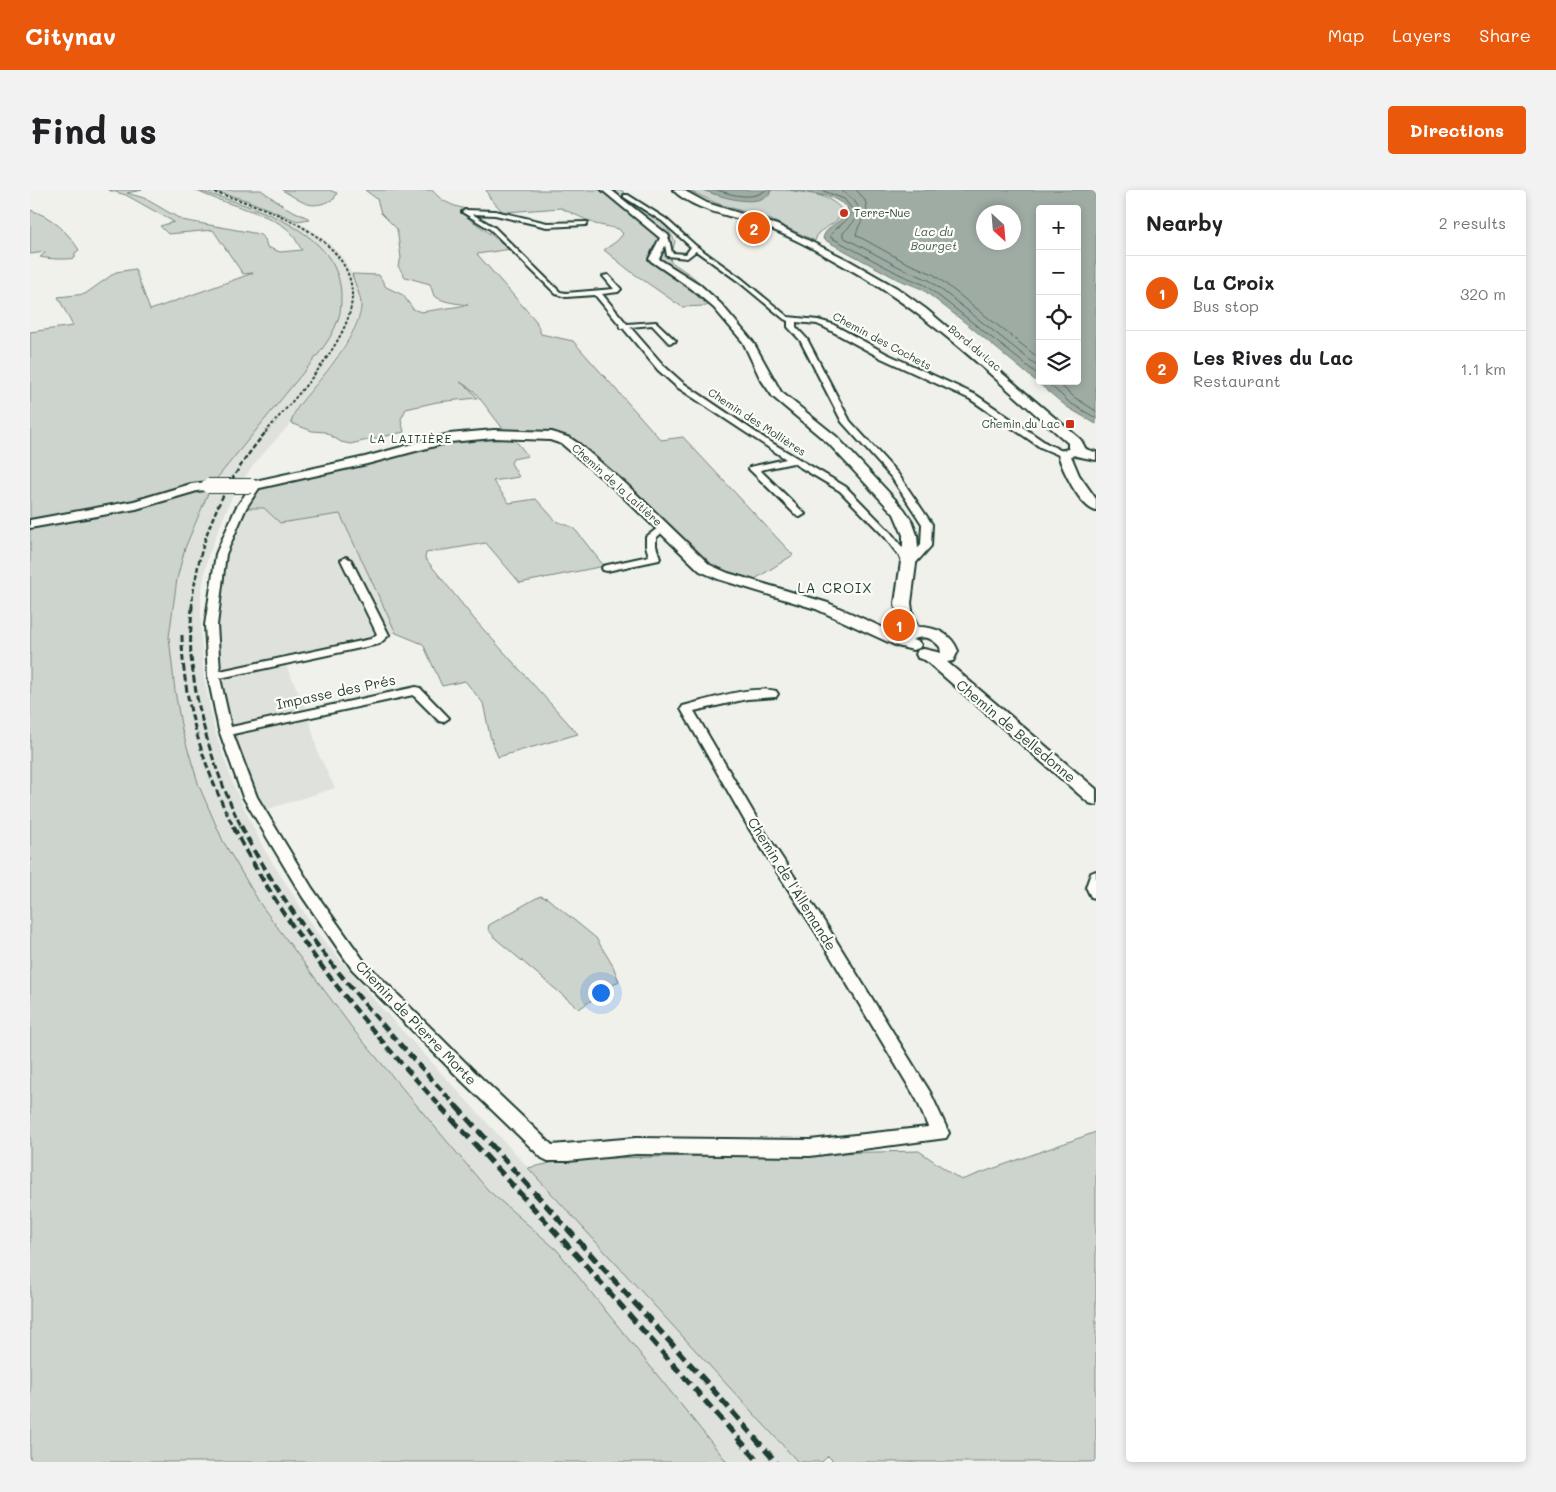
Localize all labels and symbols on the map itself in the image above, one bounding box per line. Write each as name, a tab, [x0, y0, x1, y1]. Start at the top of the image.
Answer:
place label: Terre-Nue	[854, 205, 911, 220]
north arrow	[976, 205, 1021, 250]
marker: Terre-Nue	[838, 207, 850, 219]
pin: 2	[738, 209, 770, 247]
water label: Lac du Bourget	[911, 223, 957, 253]
street label: Chemin des Cochets	[830, 308, 934, 373]
street label: Bord du Lac	[946, 321, 1005, 374]
street label: Chemin des Mollières	[705, 384, 809, 459]
place label: Chemin du Lac	[982, 416, 1060, 431]
marker: Chemin du Lac	[1064, 418, 1076, 430]
district label: LA LAITIÈRE	[370, 430, 452, 446]
street label: Chemin de la Laitière	[569, 440, 666, 529]
district label: LA CROIX	[797, 578, 873, 597]
pin: 1	[883, 606, 915, 644]
street label: Impasse des Prés	[274, 670, 397, 713]
street label: Chemin de Belledonne	[953, 675, 1080, 786]
street label: Chemin de l'Allemande	[744, 814, 841, 954]
street label: Chemin de Pierre Morte	[352, 956, 481, 1089]
your location	[588, 980, 614, 1006]

